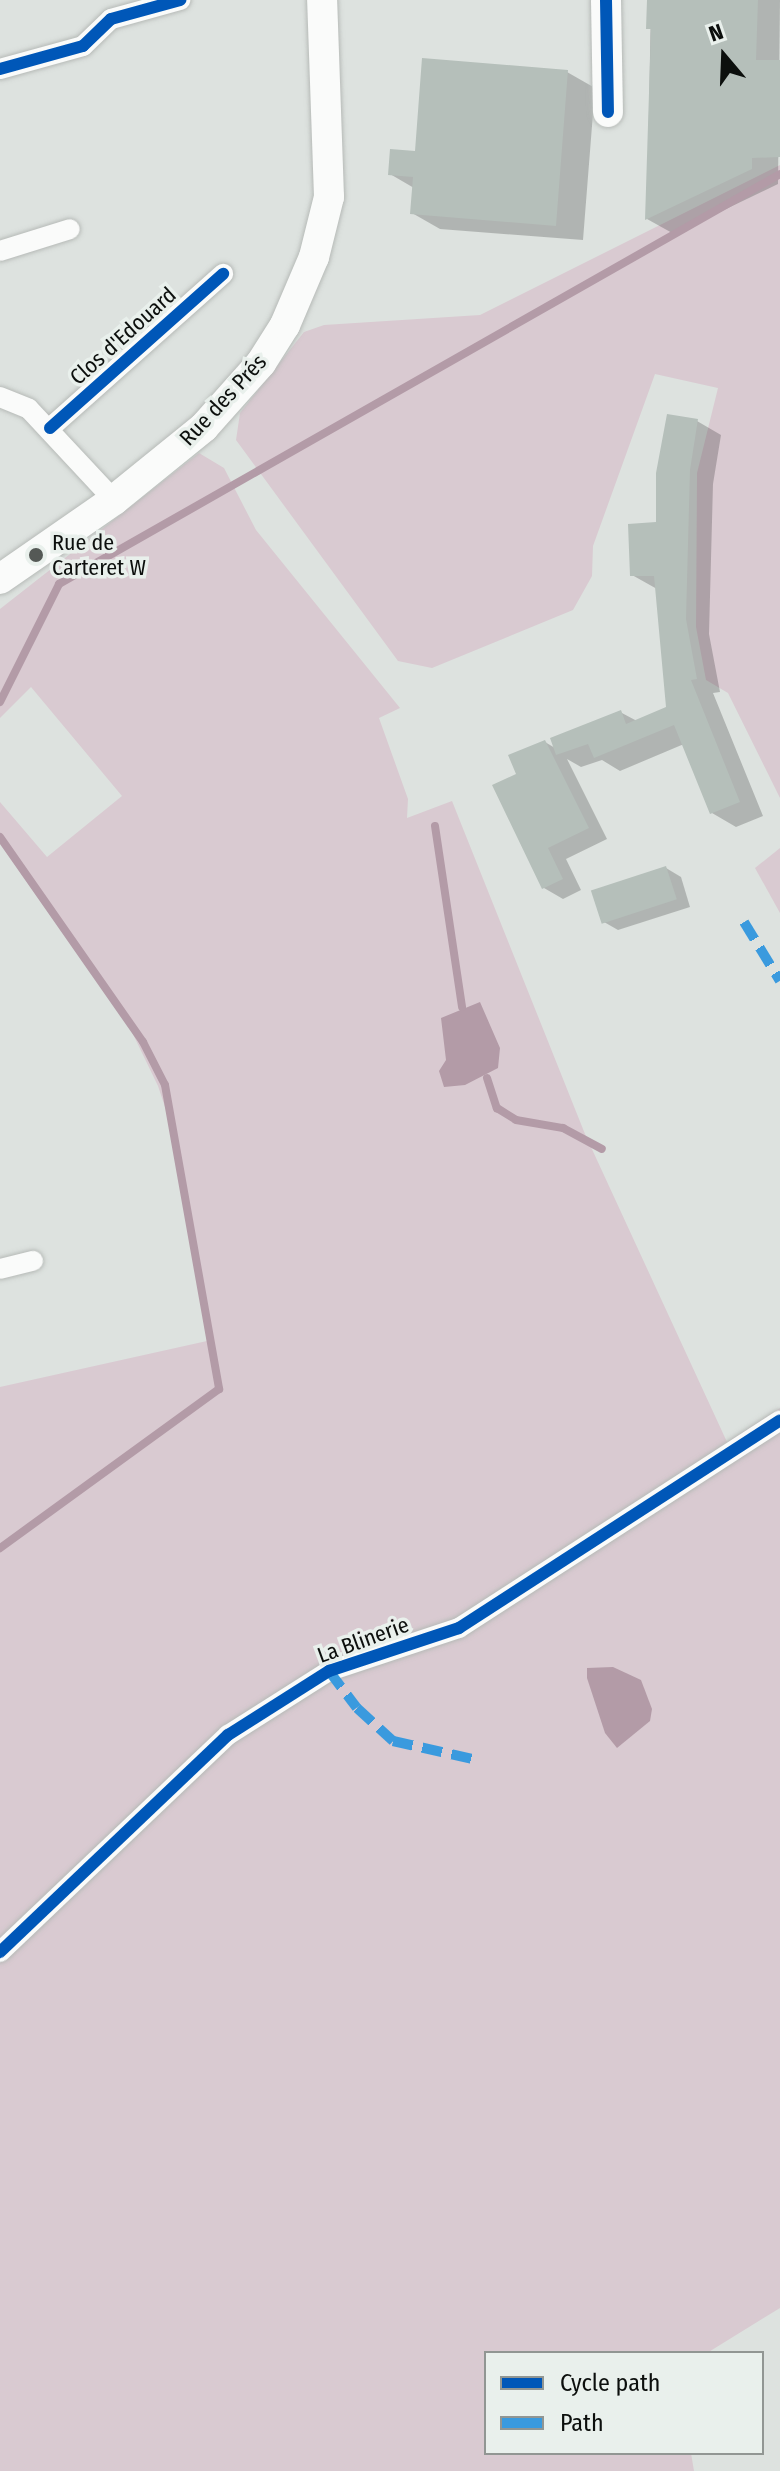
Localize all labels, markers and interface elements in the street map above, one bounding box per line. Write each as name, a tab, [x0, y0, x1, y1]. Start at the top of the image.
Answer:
north arrow	[684, 16, 764, 96]
text: N	[705, 18, 727, 48]
street label: Clos d'Edouard	[65, 282, 181, 390]
street label: Rue des Prés	[174, 349, 272, 451]
place label: Rue de Carteret W	[52, 529, 146, 580]
marker: Rue de Carteret W	[27, 546, 45, 564]
street label: La Blinerie	[314, 1611, 412, 1669]
legend	[484, 2351, 764, 2455]
text: Cycle path	[560, 2369, 660, 2397]
text: Path	[560, 2409, 604, 2437]

